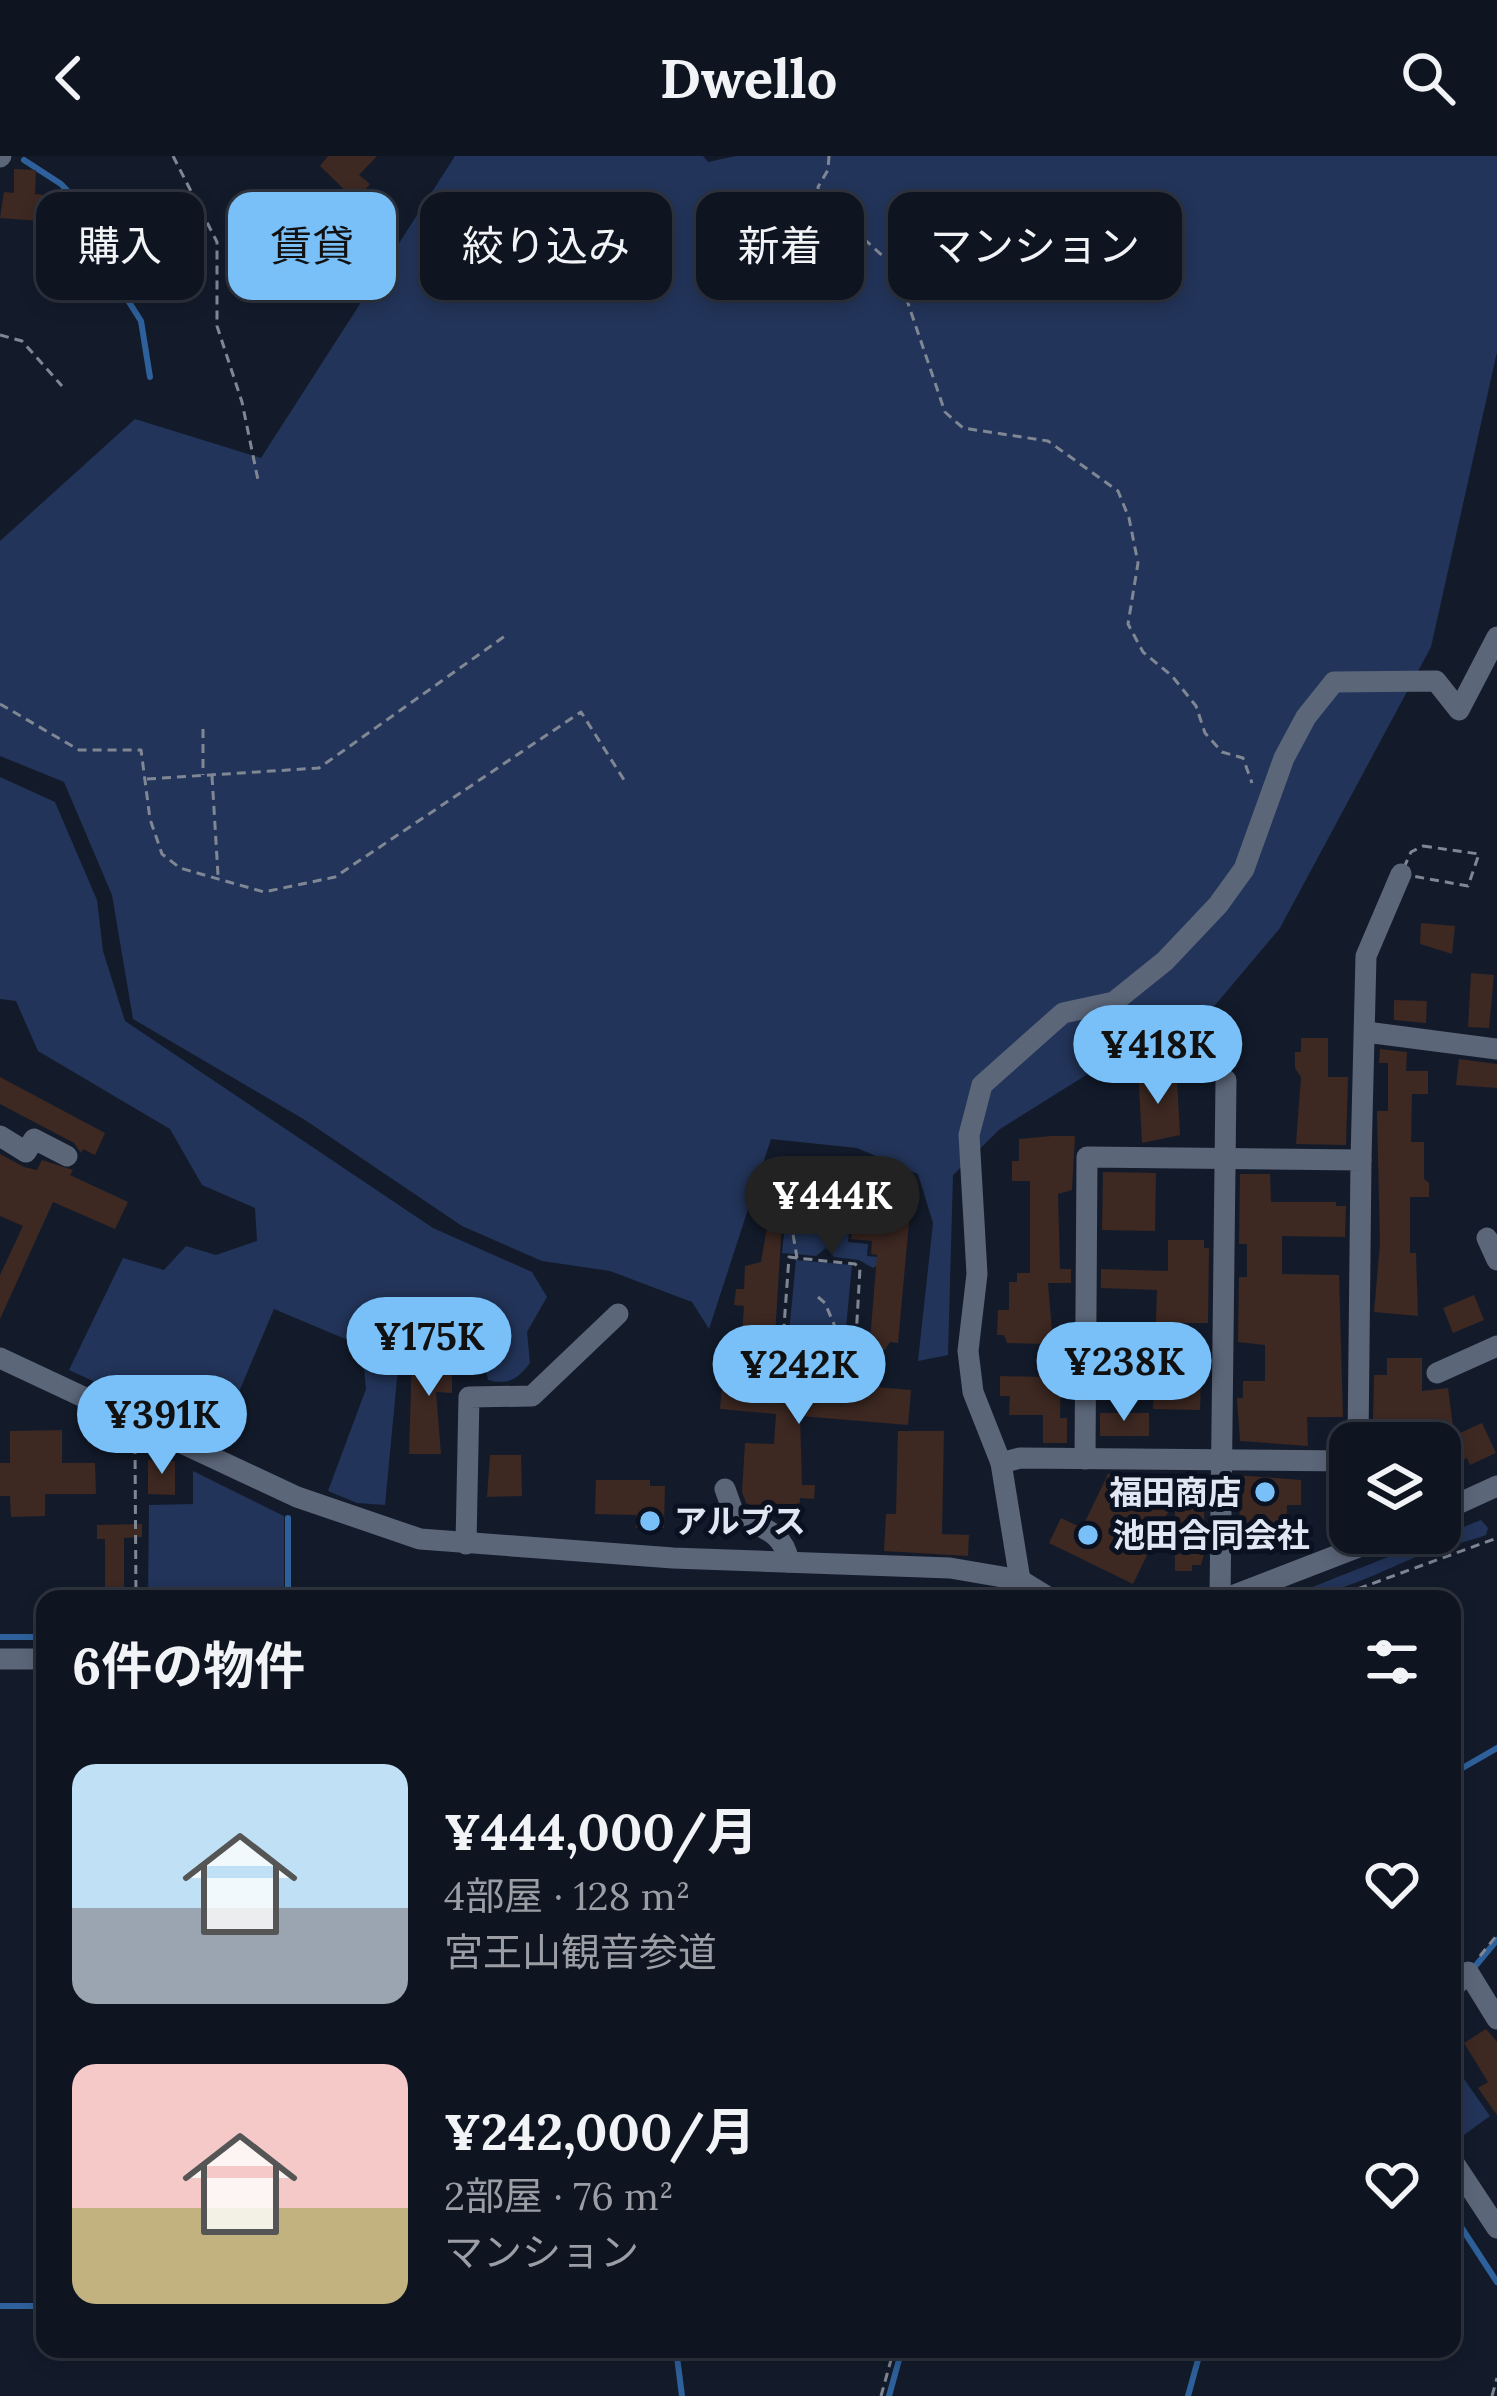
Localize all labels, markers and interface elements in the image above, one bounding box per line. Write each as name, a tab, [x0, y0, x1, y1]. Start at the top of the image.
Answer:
text: Dwello	[660, 44, 837, 113]
icon: back	[36, 45, 102, 111]
icon: search	[1395, 45, 1461, 111]
chip: 購入	[36, 192, 204, 300]
chip: 賃貸	[228, 192, 396, 300]
chip: 絞り込み	[420, 192, 672, 300]
chip: 新着	[696, 192, 864, 300]
chip: マンション	[888, 192, 1182, 300]
pin: ¥418K	[1074, 1005, 1242, 1107]
text: ¥418K	[1100, 1019, 1216, 1069]
pin: ¥444K	[748, 1156, 916, 1258]
text: ¥444K	[772, 1170, 892, 1220]
pin: ¥175K	[345, 1297, 513, 1399]
text: ¥175K	[373, 1311, 485, 1361]
pin: ¥238K	[1040, 1322, 1208, 1424]
pin: ¥242K	[715, 1325, 883, 1427]
text: ¥238K	[1064, 1336, 1184, 1386]
text: ¥242K	[740, 1339, 858, 1389]
pin: ¥391K	[78, 1375, 246, 1477]
text: ¥391K	[104, 1389, 220, 1439]
map controls	[1329, 1422, 1461, 1554]
button: layers	[1329, 1422, 1461, 1554]
place label: 福田商店	[1109, 1471, 1241, 1513]
marker: 福田商店	[1252, 1479, 1278, 1505]
place label: アルプス	[674, 1500, 806, 1542]
marker: アルプス	[637, 1508, 663, 1534]
place label: 池田合同会社	[1112, 1514, 1310, 1556]
marker: 池田合同会社	[1075, 1522, 1101, 1548]
icon: filters	[1359, 1629, 1425, 1695]
text: 6件の物件	[72, 1633, 305, 1698]
text: ¥444,000/月	[444, 1799, 758, 1864]
icon: home	[168, 1812, 312, 1956]
icon: heart	[1359, 1851, 1425, 1917]
text: 4部屋 · 128 m²	[444, 1871, 691, 1921]
text: 宮王山観音参道	[444, 1927, 717, 1977]
text: ¥242,000/月	[444, 2099, 756, 2164]
icon: home	[168, 2112, 312, 2256]
icon: heart	[1359, 2151, 1425, 2217]
text: 2部屋 · 76 m²	[444, 2171, 674, 2221]
text: マンション	[444, 2227, 639, 2277]

